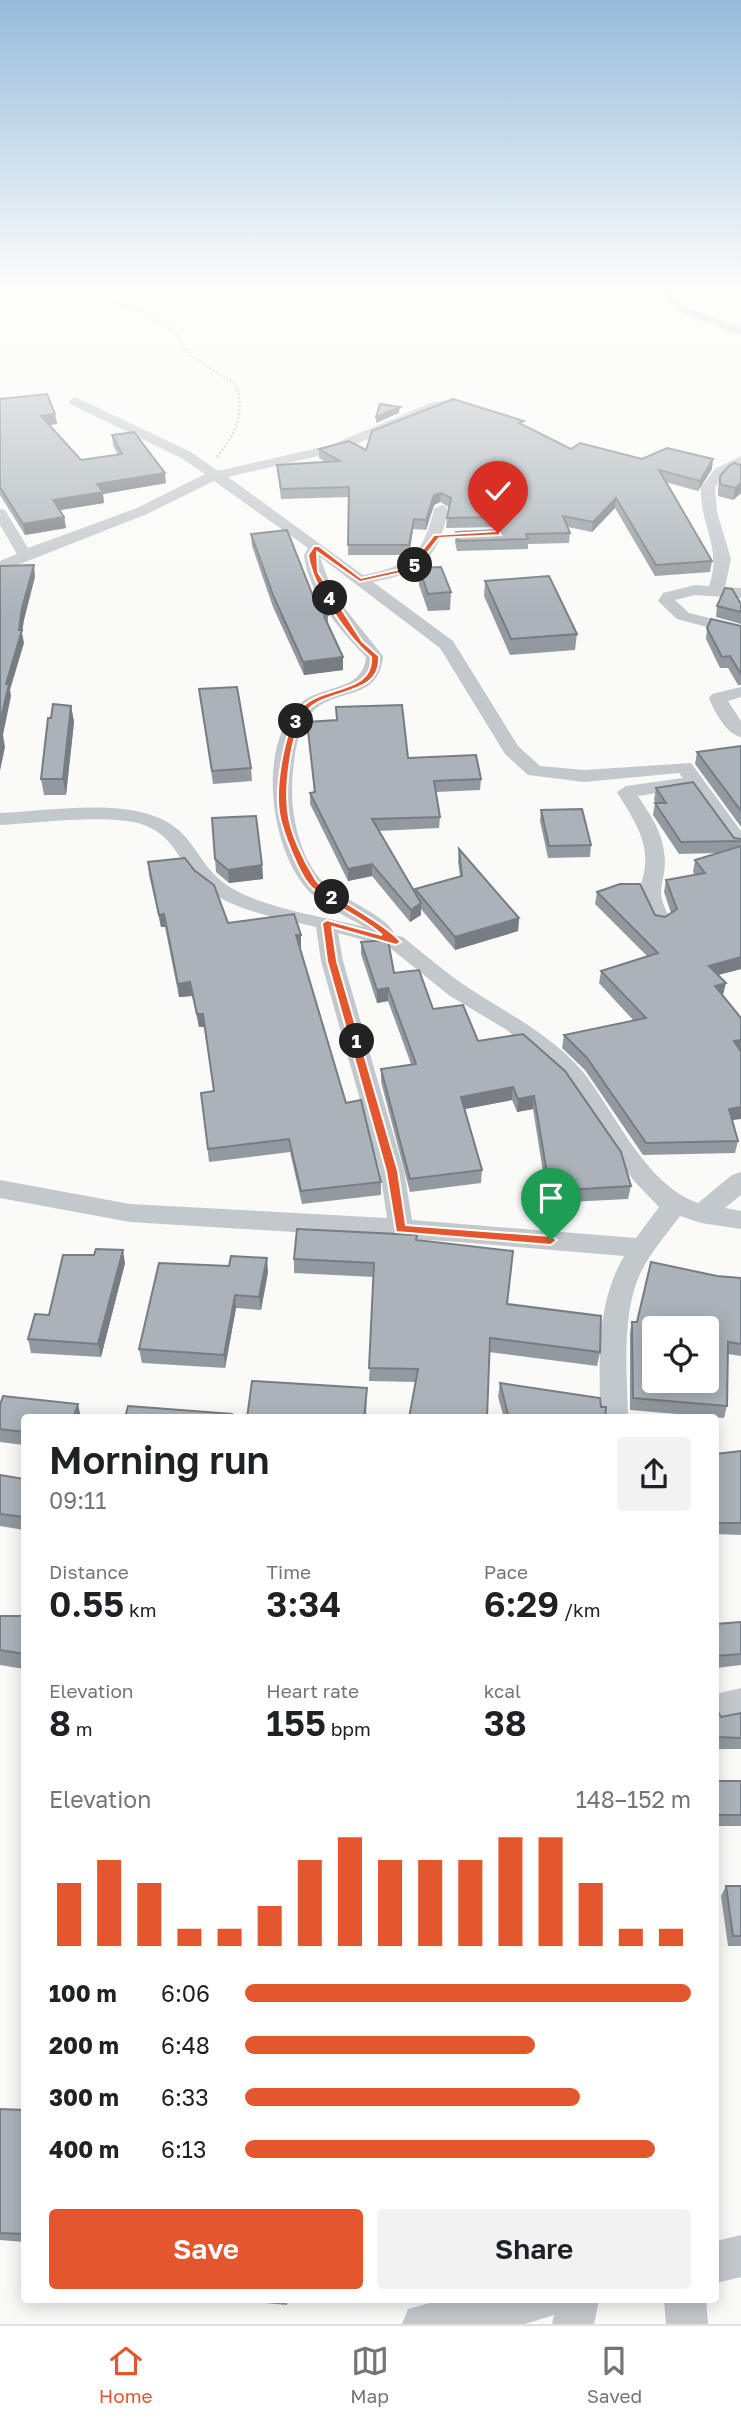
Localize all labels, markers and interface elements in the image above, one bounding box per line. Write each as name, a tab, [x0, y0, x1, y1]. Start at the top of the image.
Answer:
pin	[468, 461, 528, 533]
icon: check	[479, 472, 517, 510]
pin: 5	[398, 548, 432, 582]
text: 5	[409, 553, 420, 576]
pin: 4	[312, 580, 348, 616]
text: 4	[324, 586, 335, 609]
pin: 3	[278, 704, 314, 738]
text: 3	[290, 709, 301, 732]
pin: 2	[314, 880, 350, 914]
text: 2	[326, 885, 337, 908]
pin: 1	[340, 1024, 374, 1058]
text: 1	[352, 1029, 361, 1052]
pin	[521, 1168, 581, 1240]
icon: arrive	[532, 1179, 570, 1217]
map controls	[642, 1316, 719, 1393]
button: locate	[642, 1316, 719, 1393]
text: Morning run	[49, 1437, 270, 1482]
button: share	[617, 1437, 691, 1511]
text: 09:11	[49, 1486, 106, 1514]
text: Distance	[49, 1560, 129, 1583]
text: Time	[266, 1560, 311, 1583]
text: Pace	[484, 1560, 528, 1583]
text: 0.55	[49, 1583, 124, 1625]
text: 3:34	[266, 1583, 341, 1625]
text: 6:29	[484, 1583, 559, 1625]
text: km	[124, 1598, 156, 1621]
text: /km	[559, 1598, 601, 1621]
text: Elevation	[49, 1679, 134, 1702]
text: Heart rate	[266, 1679, 359, 1702]
text: kcal	[484, 1679, 521, 1702]
text: 8	[49, 1702, 71, 1744]
text: 155	[266, 1702, 326, 1744]
text: 38	[484, 1702, 527, 1744]
text: m	[71, 1717, 93, 1740]
text: bpm	[326, 1717, 371, 1740]
text: Elevation	[49, 1785, 151, 1813]
text: 148–152 m	[576, 1785, 691, 1813]
text: 100 m	[49, 1979, 117, 2007]
text: 6:06	[161, 1979, 210, 2007]
text: 200 m	[49, 2031, 119, 2059]
text: 6:48	[161, 2031, 210, 2059]
text: 300 m	[49, 2083, 119, 2111]
text: 6:33	[161, 2083, 209, 2111]
text: 400 m	[49, 2135, 119, 2163]
text: 6:13	[161, 2135, 206, 2163]
button: Save	[49, 2209, 363, 2289]
button: Share	[377, 2209, 691, 2289]
tab: Home	[99, 2342, 153, 2407]
tab: Map	[350, 2342, 389, 2407]
tab: Saved	[587, 2342, 642, 2407]

